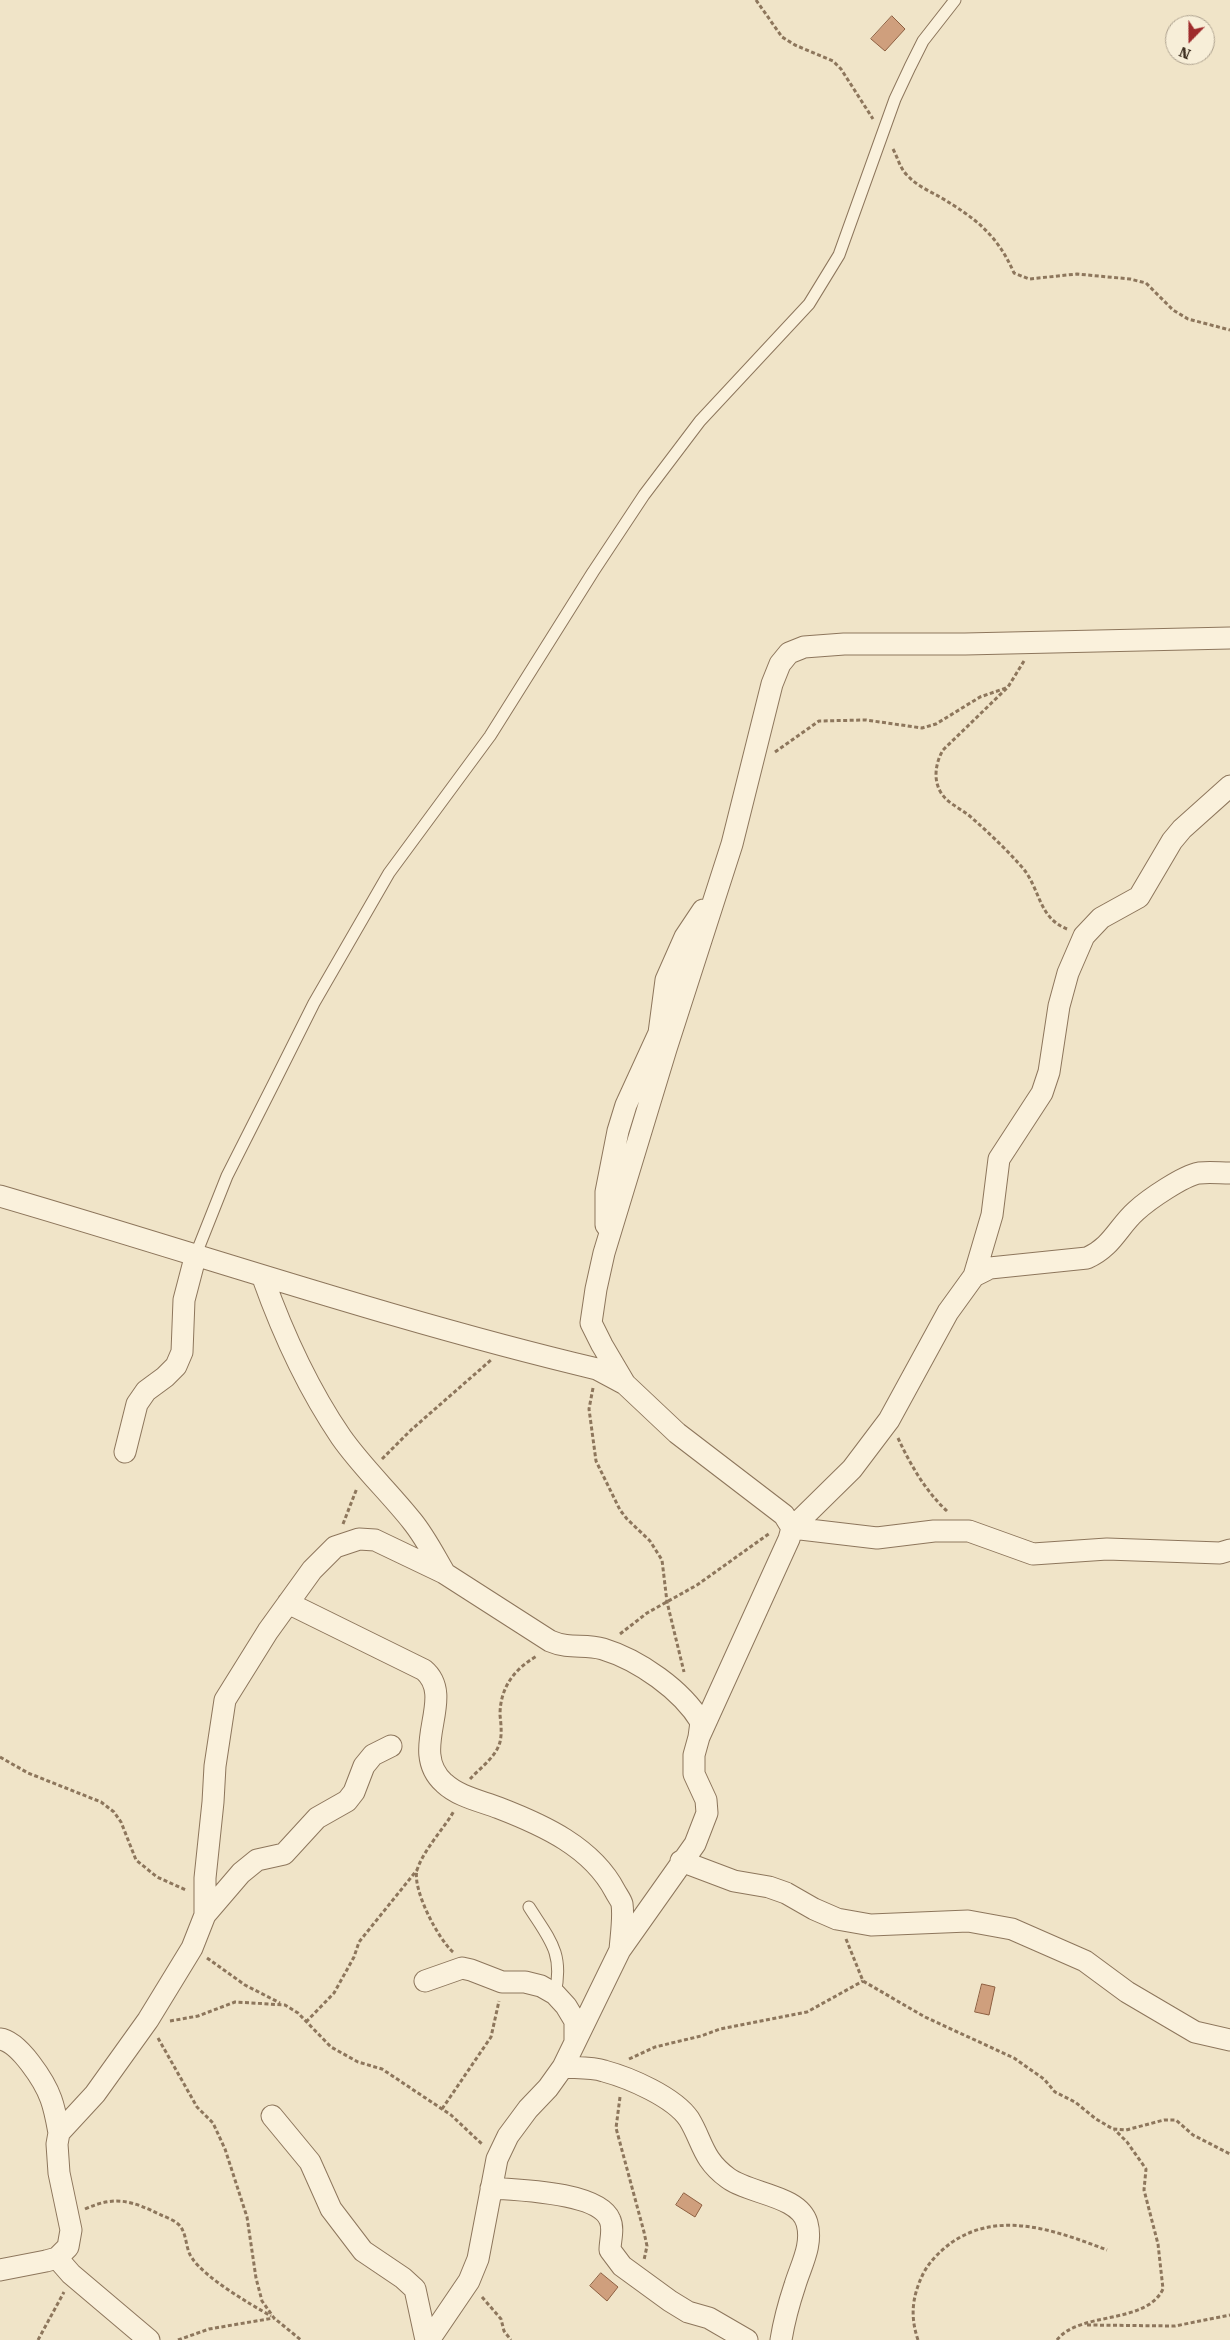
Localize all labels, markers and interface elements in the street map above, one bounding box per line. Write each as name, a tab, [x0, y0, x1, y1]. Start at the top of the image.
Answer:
north arrow	[1165, 15, 1215, 65]
text: N	[1177, 44, 1193, 62]

